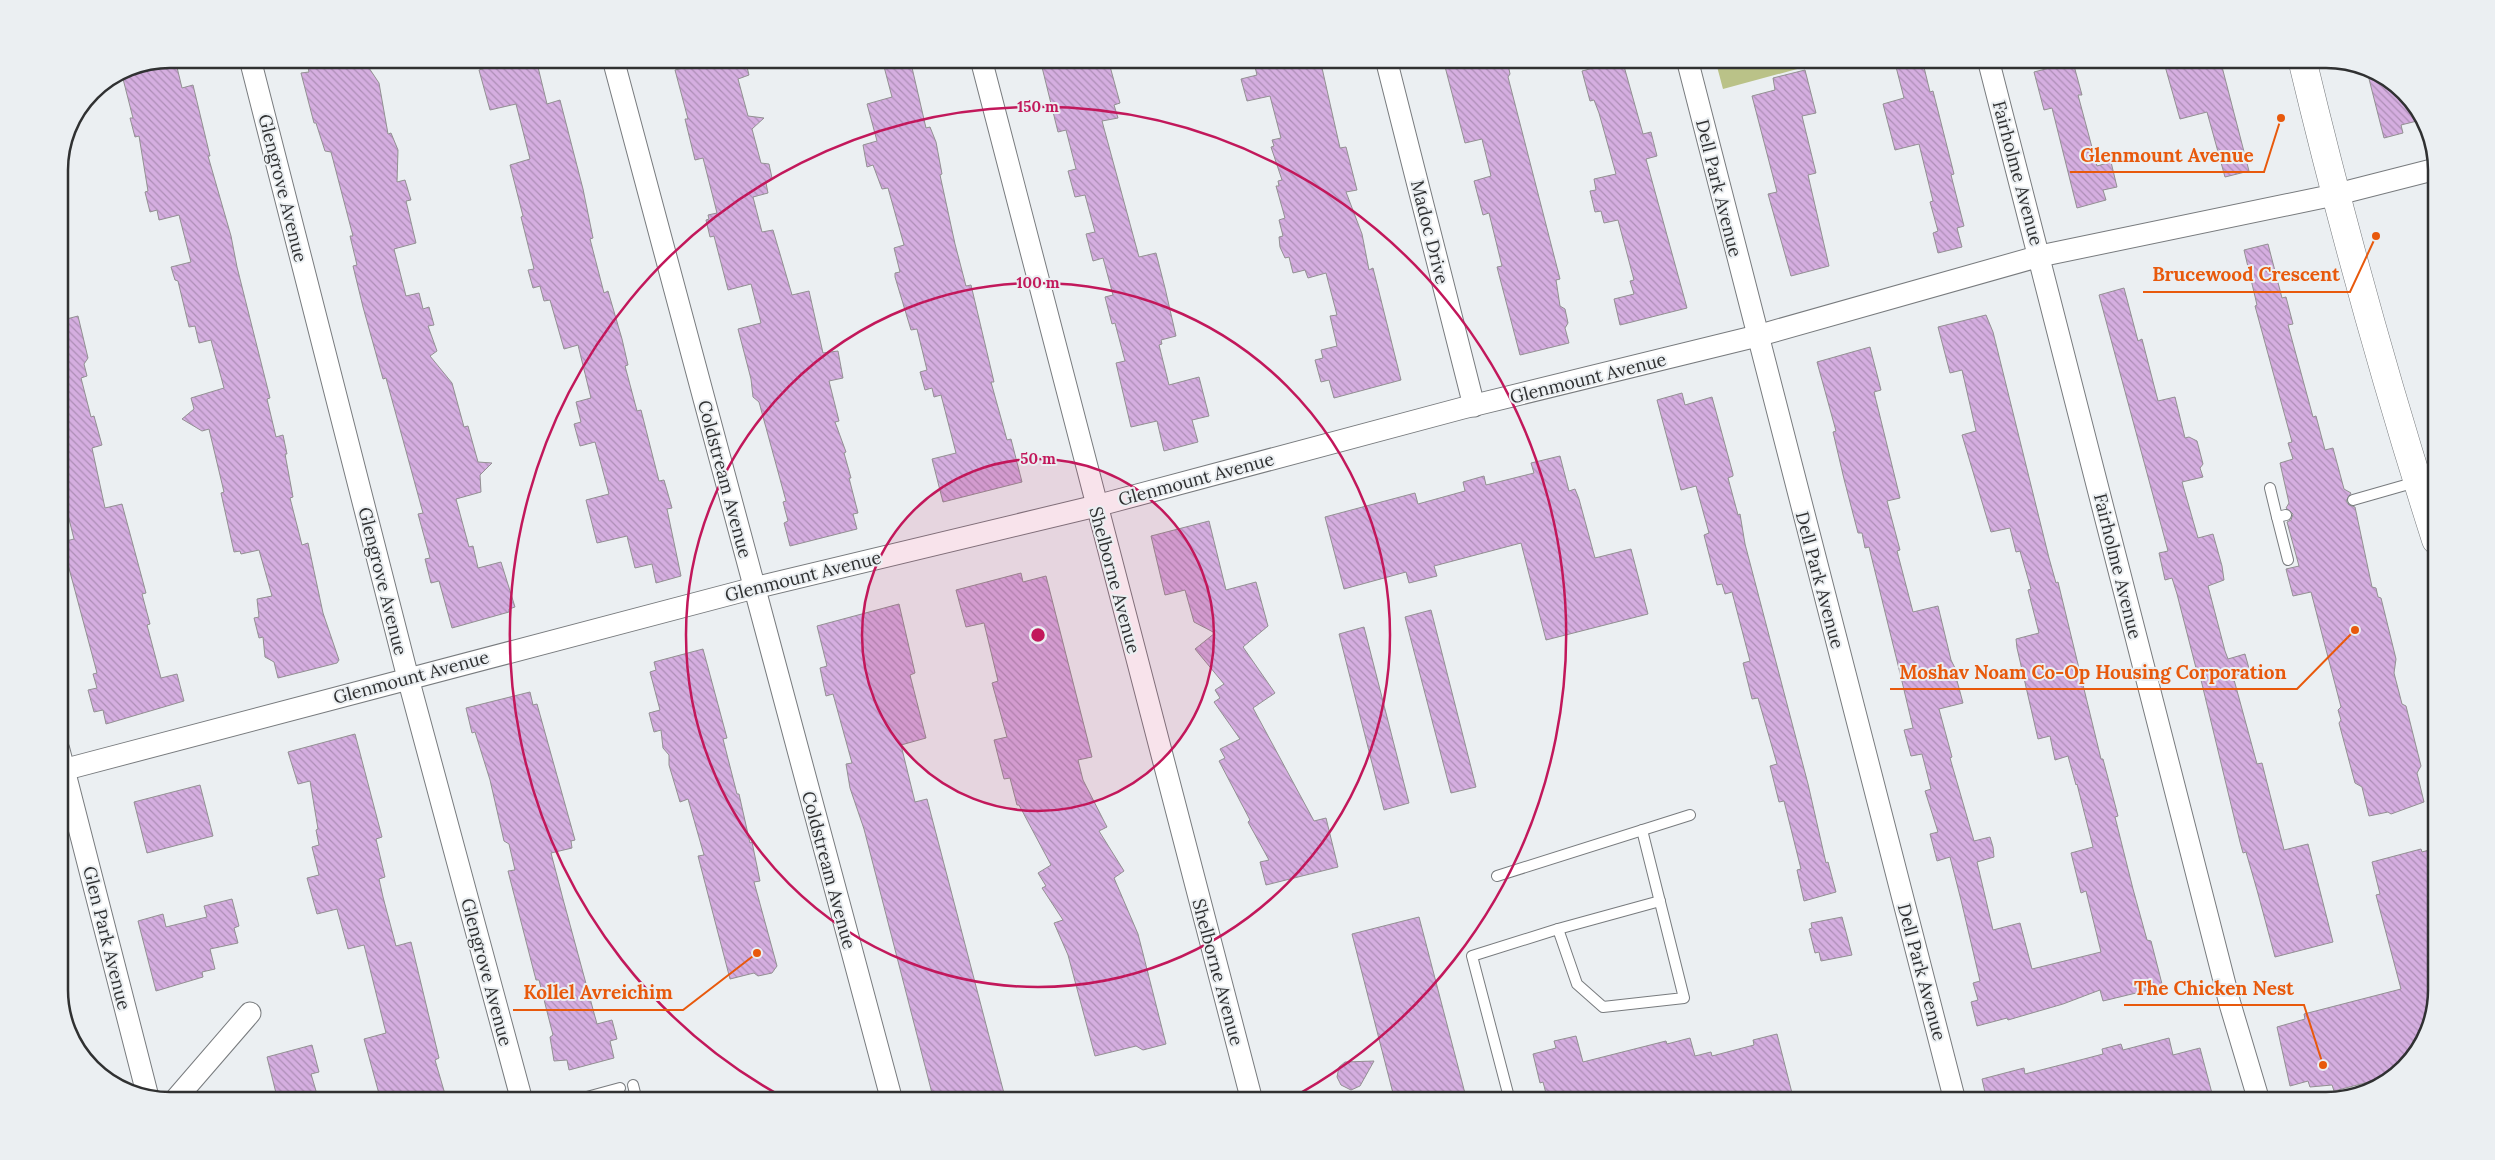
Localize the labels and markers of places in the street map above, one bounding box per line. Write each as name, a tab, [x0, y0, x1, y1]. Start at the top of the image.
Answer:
callout: Glenmount Avenue	[2070, 138, 2264, 172]
callout: Brucewood Crescent	[2143, 258, 2350, 292]
centre of rings	[1029, 626, 1047, 644]
callout: Moshav Noam Co-Op Housing Corporation	[1890, 655, 2297, 689]
callout: The Chicken Nest	[2124, 971, 2304, 1005]
callout: Kollel Avreichim	[513, 976, 683, 1010]

